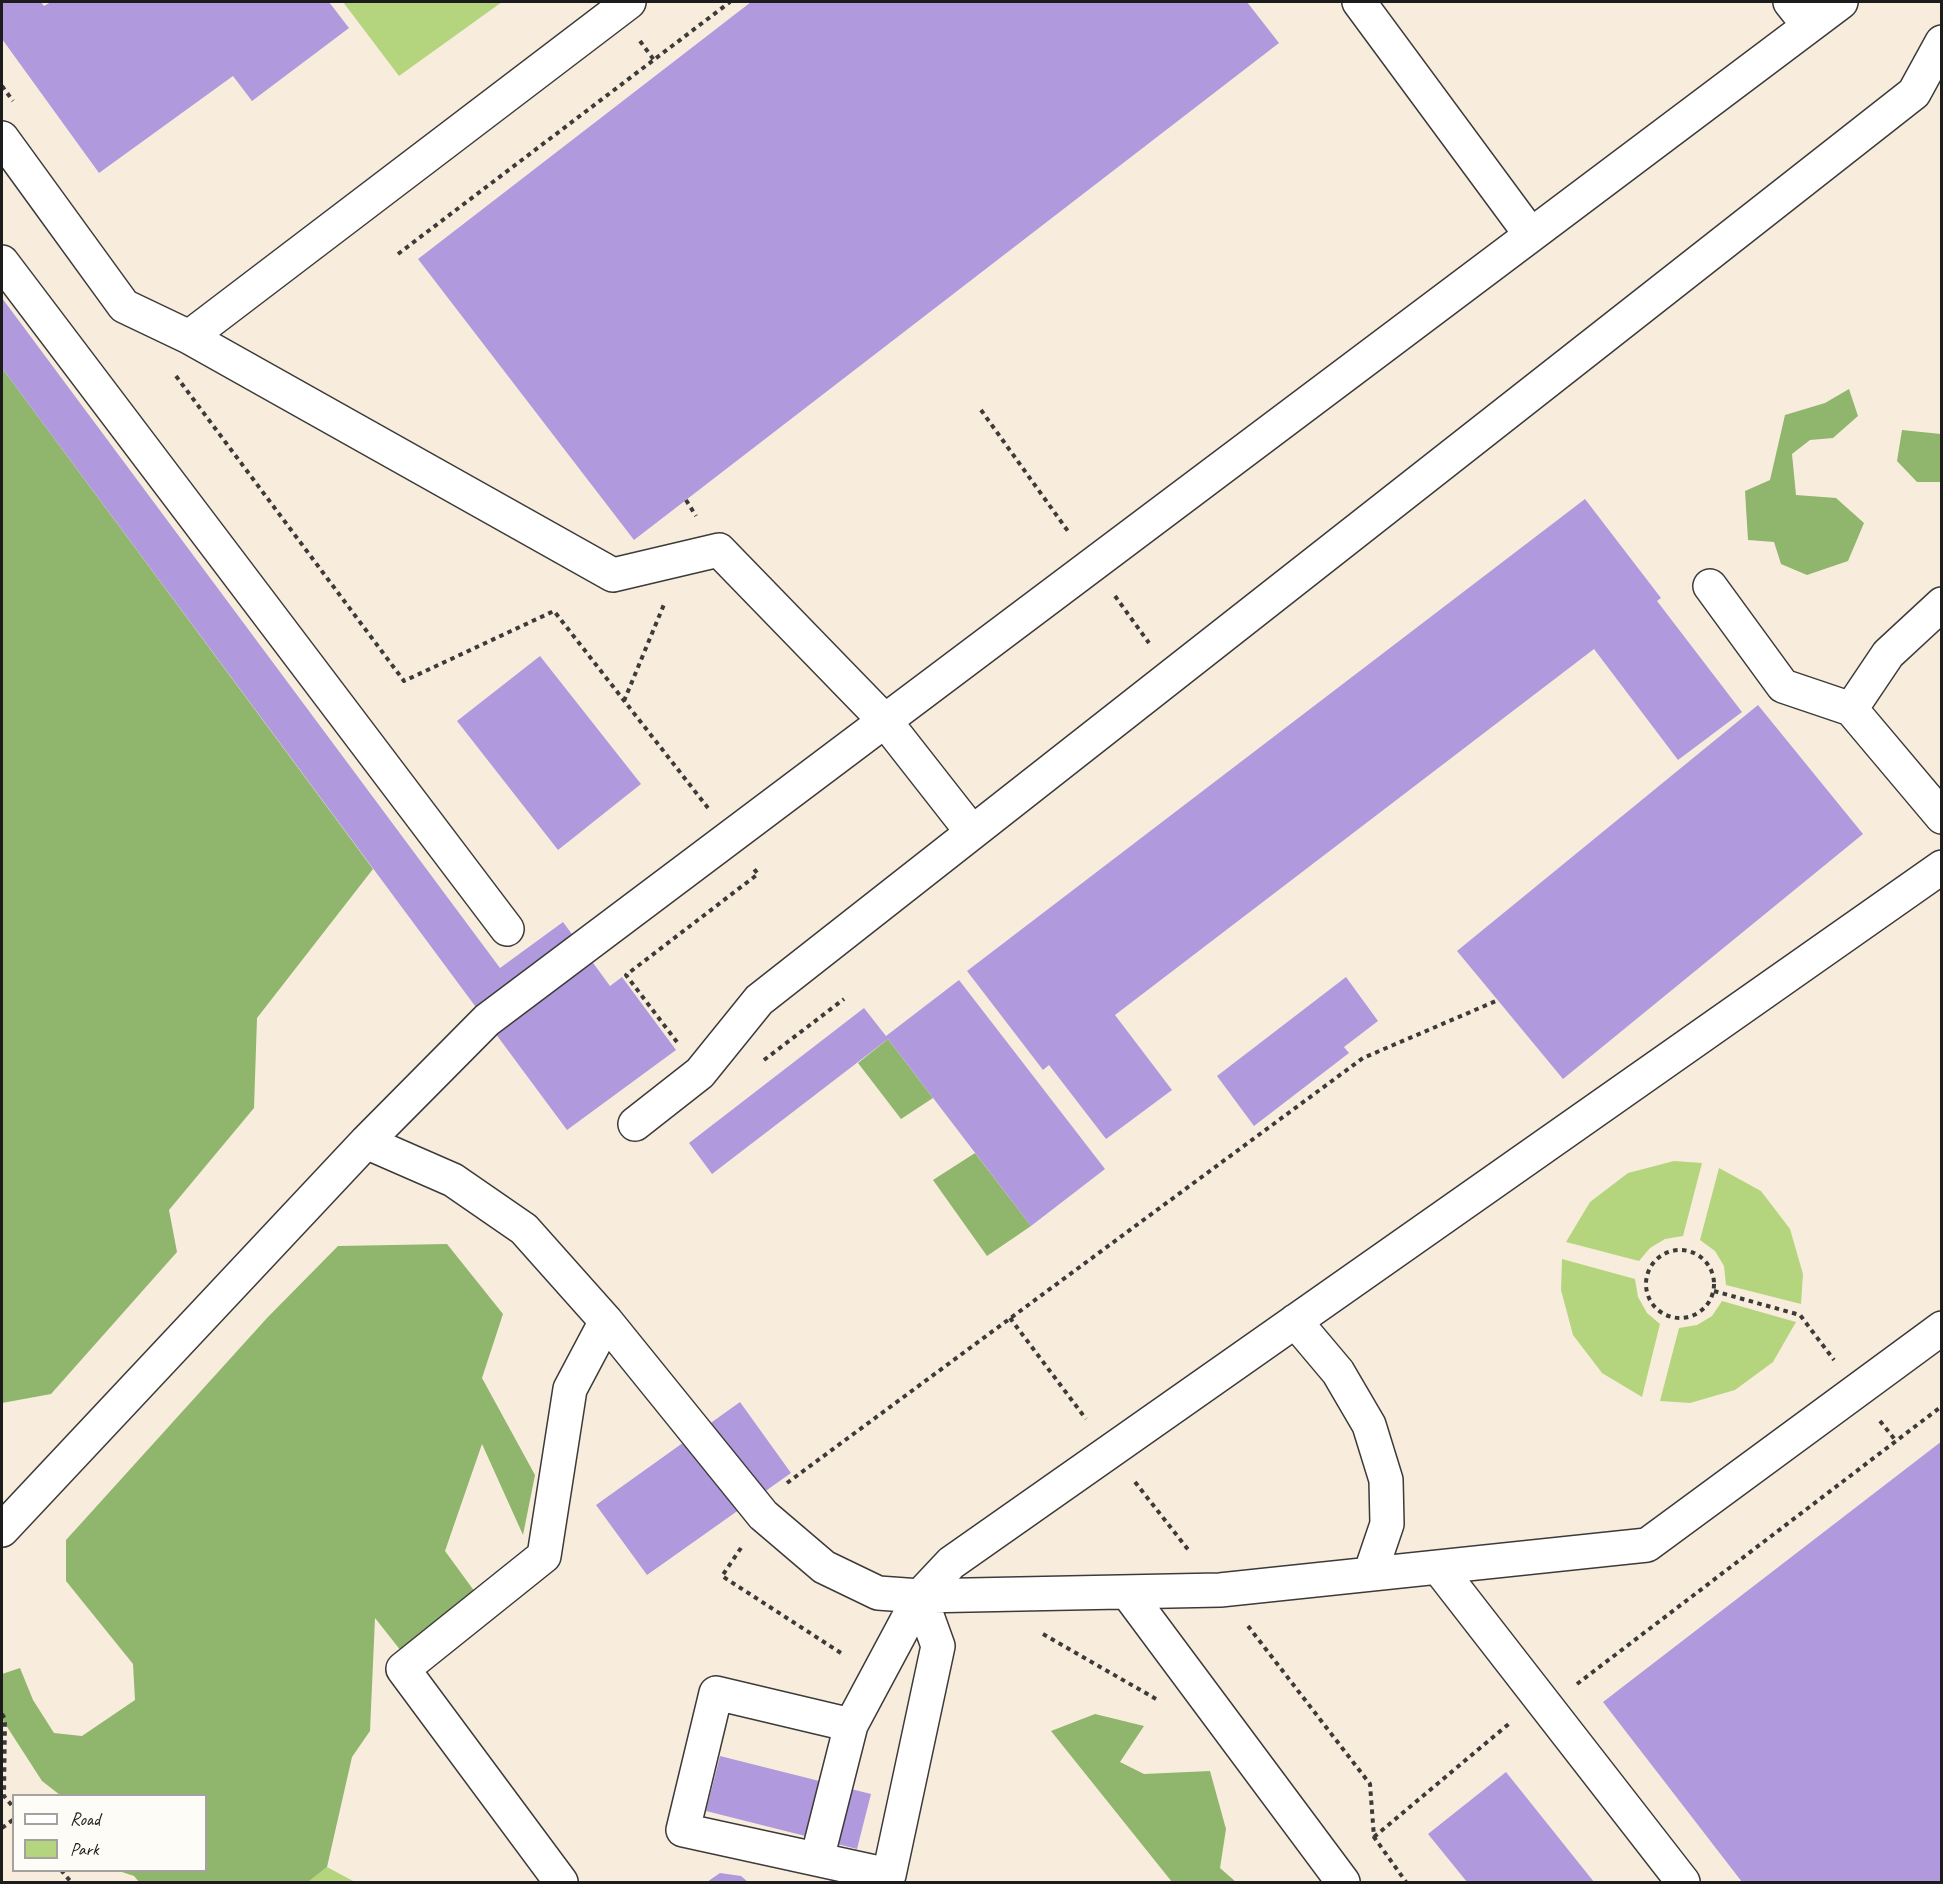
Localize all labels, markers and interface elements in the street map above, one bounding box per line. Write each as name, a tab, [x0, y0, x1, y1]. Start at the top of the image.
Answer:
legend	[12, 1794, 207, 1872]
text: Road	[70, 1808, 100, 1830]
text: Park	[70, 1838, 99, 1860]

